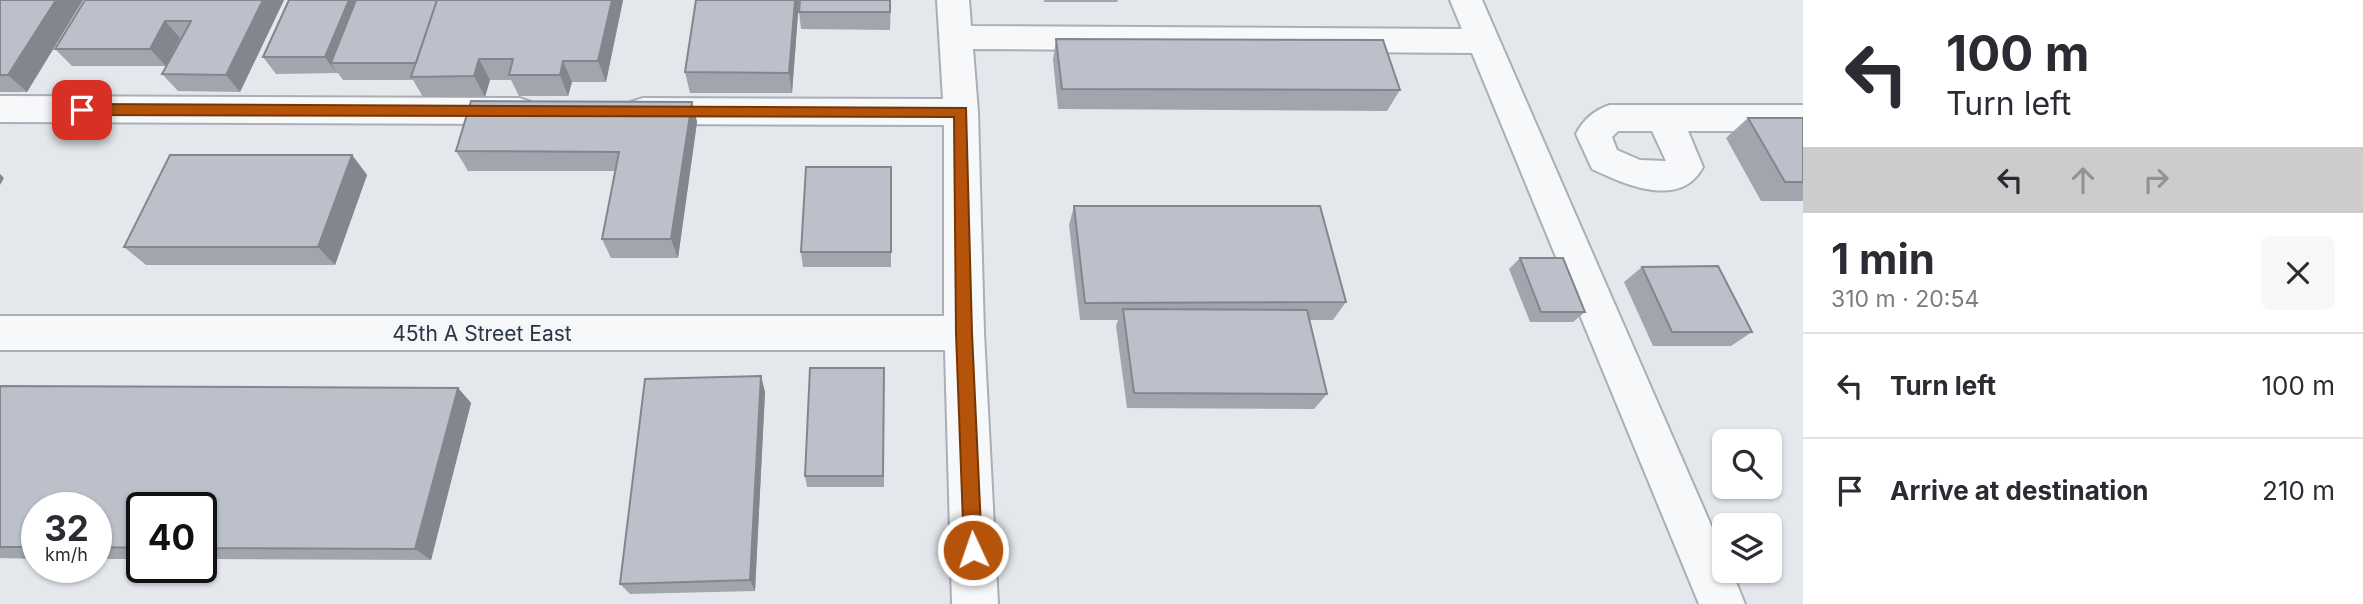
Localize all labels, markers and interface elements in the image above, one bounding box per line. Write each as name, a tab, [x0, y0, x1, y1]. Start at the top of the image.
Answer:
text: 100 m	[1946, 24, 2090, 83]
icon: left	[1831, 28, 1922, 119]
pin	[52, 80, 112, 140]
text: Turn left	[1946, 84, 2071, 123]
icon: arrive	[63, 91, 101, 129]
icon: left	[1991, 161, 2029, 199]
icon: ahead	[2064, 161, 2102, 199]
icon: right	[2137, 161, 2175, 199]
text: 1 min	[1831, 233, 1935, 284]
button: close	[2261, 236, 2335, 310]
text: 310 m · 20:54	[1831, 285, 1979, 313]
street label: 45th A Street East	[392, 321, 572, 346]
icon: left	[1831, 367, 1869, 405]
text: Turn left	[1890, 370, 1996, 401]
text: 100 m	[2262, 370, 2335, 401]
map controls	[1712, 429, 1782, 583]
button: search	[1712, 429, 1782, 499]
icon: arrive	[1831, 472, 1869, 510]
text: Arrive at destination	[1890, 475, 2149, 506]
text: 210 m	[2262, 475, 2335, 506]
speed limit sign: 40	[126, 492, 217, 583]
text: 32	[44, 507, 89, 549]
position arrow	[936, 513, 1010, 587]
button: layers	[1712, 513, 1782, 583]
text: km/h	[45, 544, 88, 565]

